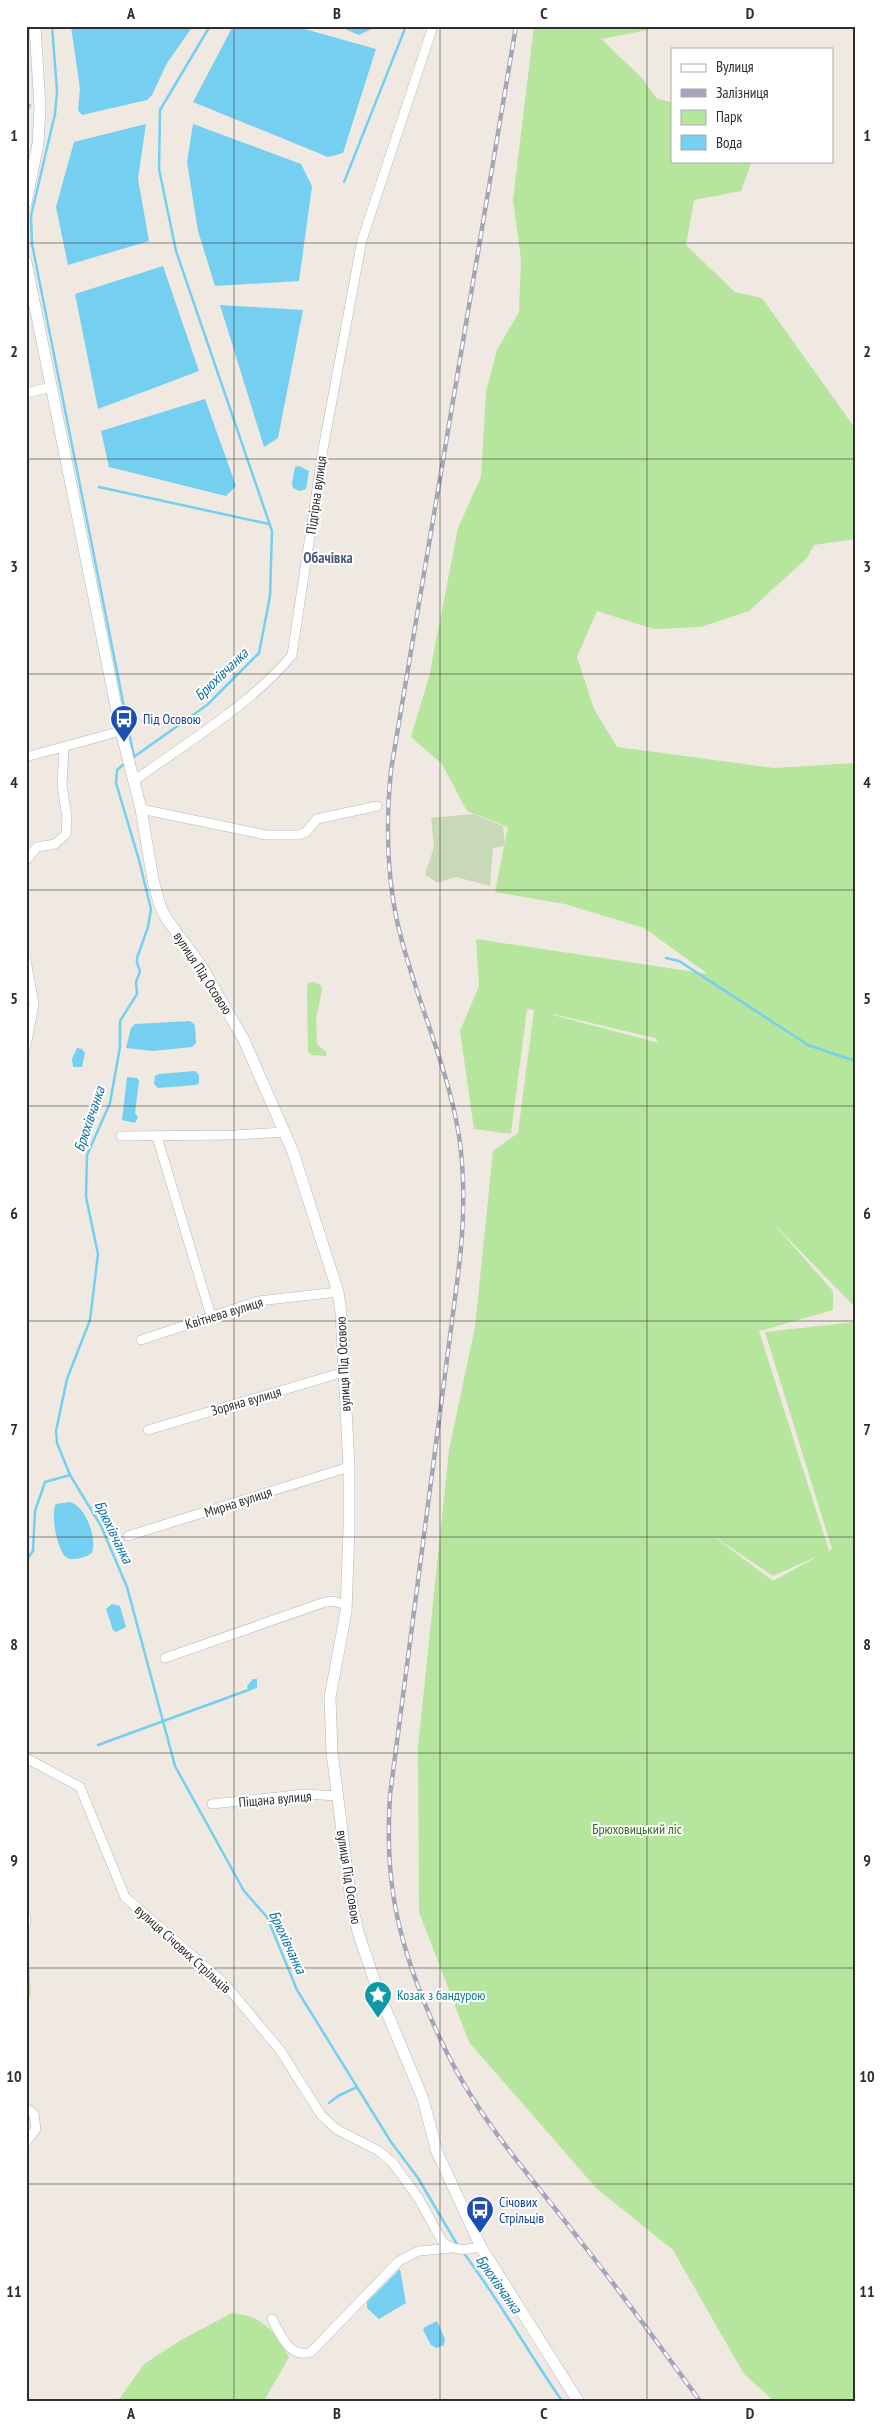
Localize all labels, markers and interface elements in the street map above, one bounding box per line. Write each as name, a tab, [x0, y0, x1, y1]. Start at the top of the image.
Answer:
text: A	[126, 3, 136, 23]
text: B	[333, 3, 341, 23]
text: C	[540, 3, 548, 23]
text: D	[746, 3, 755, 23]
legend	[671, 48, 834, 162]
text: Вулиця	[716, 57, 754, 76]
text: Залізниця	[716, 83, 769, 102]
text: Парк	[716, 107, 742, 126]
text: 1	[10, 125, 18, 145]
text: 1	[863, 125, 871, 145]
text: Вода	[716, 133, 742, 152]
text: 2	[10, 341, 18, 361]
text: 2	[863, 341, 871, 361]
street label: Підгірна вулиця	[302, 455, 330, 535]
district label: Обачівка	[303, 548, 353, 567]
text: 3	[10, 556, 18, 576]
text: 3	[863, 556, 871, 576]
water label: Брюхівчанка	[190, 643, 253, 704]
bus stop icon: Під Осовою	[109, 704, 139, 743]
place label: Під Осовою	[143, 710, 201, 728]
text: 4	[10, 772, 18, 792]
text: 4	[863, 772, 871, 792]
street label: вулиця Під Осовою	[170, 928, 236, 1018]
text: 5	[10, 988, 18, 1008]
text: 5	[863, 988, 871, 1008]
water label: Брюхівчанка	[69, 1083, 109, 1154]
text: 6	[10, 1203, 18, 1223]
text: 6	[863, 1203, 871, 1223]
street label: Квітнева вулиця	[183, 1293, 265, 1333]
street label: вулиця Під Осовою	[332, 1316, 354, 1412]
street label: Зоряна вулиця	[209, 1382, 283, 1420]
text: 7	[10, 1419, 18, 1439]
text: 7	[863, 1419, 871, 1439]
street label: Мирна вулиця	[202, 1483, 274, 1521]
water label: Брюхівчанка	[91, 1498, 138, 1567]
text: 8	[10, 1634, 18, 1654]
text: 8	[863, 1634, 871, 1654]
street label: Піщана вулиця	[238, 1787, 312, 1811]
park label: Брюховицький ліс	[592, 1820, 682, 1838]
street label: вулиця Під Осовою	[333, 1829, 365, 1925]
text: 9	[10, 1850, 18, 1870]
text: 9	[863, 1850, 871, 1870]
street label: вулиця Січових Стрільців	[131, 1901, 235, 1997]
water label: Брюхівчанка	[265, 1907, 311, 1977]
place icon: Козак з бандурою	[363, 1980, 393, 2019]
place label: Козак з бандурою	[397, 1986, 485, 2004]
text: 10	[6, 2066, 22, 2086]
text: 10	[859, 2066, 875, 2086]
place label: Січових Стрільців	[499, 2193, 545, 2227]
bus stop icon: Січових Стрільців	[465, 2195, 495, 2234]
water label: Брюхівчанка	[472, 2251, 527, 2318]
text: 11	[6, 2281, 22, 2301]
text: 11	[859, 2281, 875, 2301]
text: A	[126, 2403, 136, 2423]
text: B	[333, 2403, 341, 2423]
text: C	[540, 2403, 548, 2423]
text: D	[746, 2403, 755, 2423]

